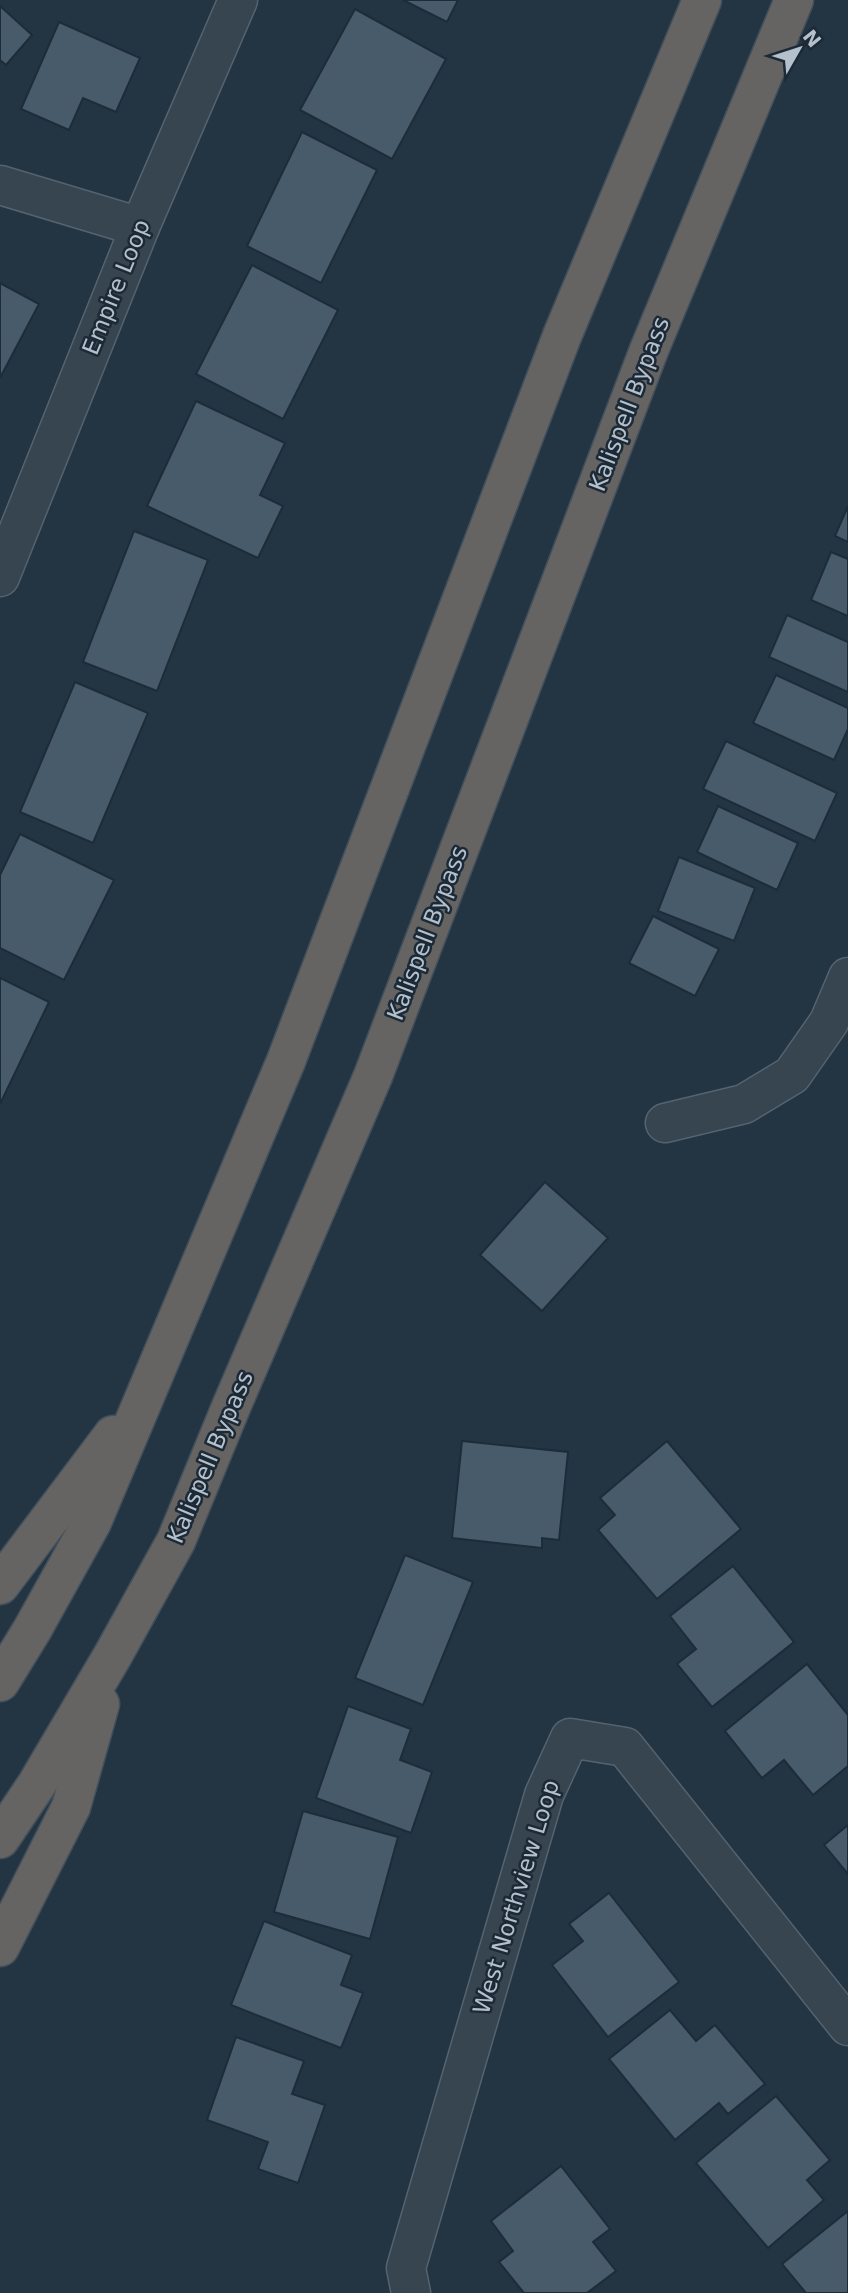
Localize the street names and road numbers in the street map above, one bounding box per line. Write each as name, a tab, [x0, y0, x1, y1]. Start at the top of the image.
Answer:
street label: Empire Loop	[77, 216, 155, 358]
street label: Kalispell Bypass	[584, 313, 674, 495]
street label: Kalispell Bypass	[382, 842, 472, 1024]
street label: Kalispell Bypass	[162, 1367, 258, 1547]
street label: West Northview Loop	[468, 1777, 564, 2017]

